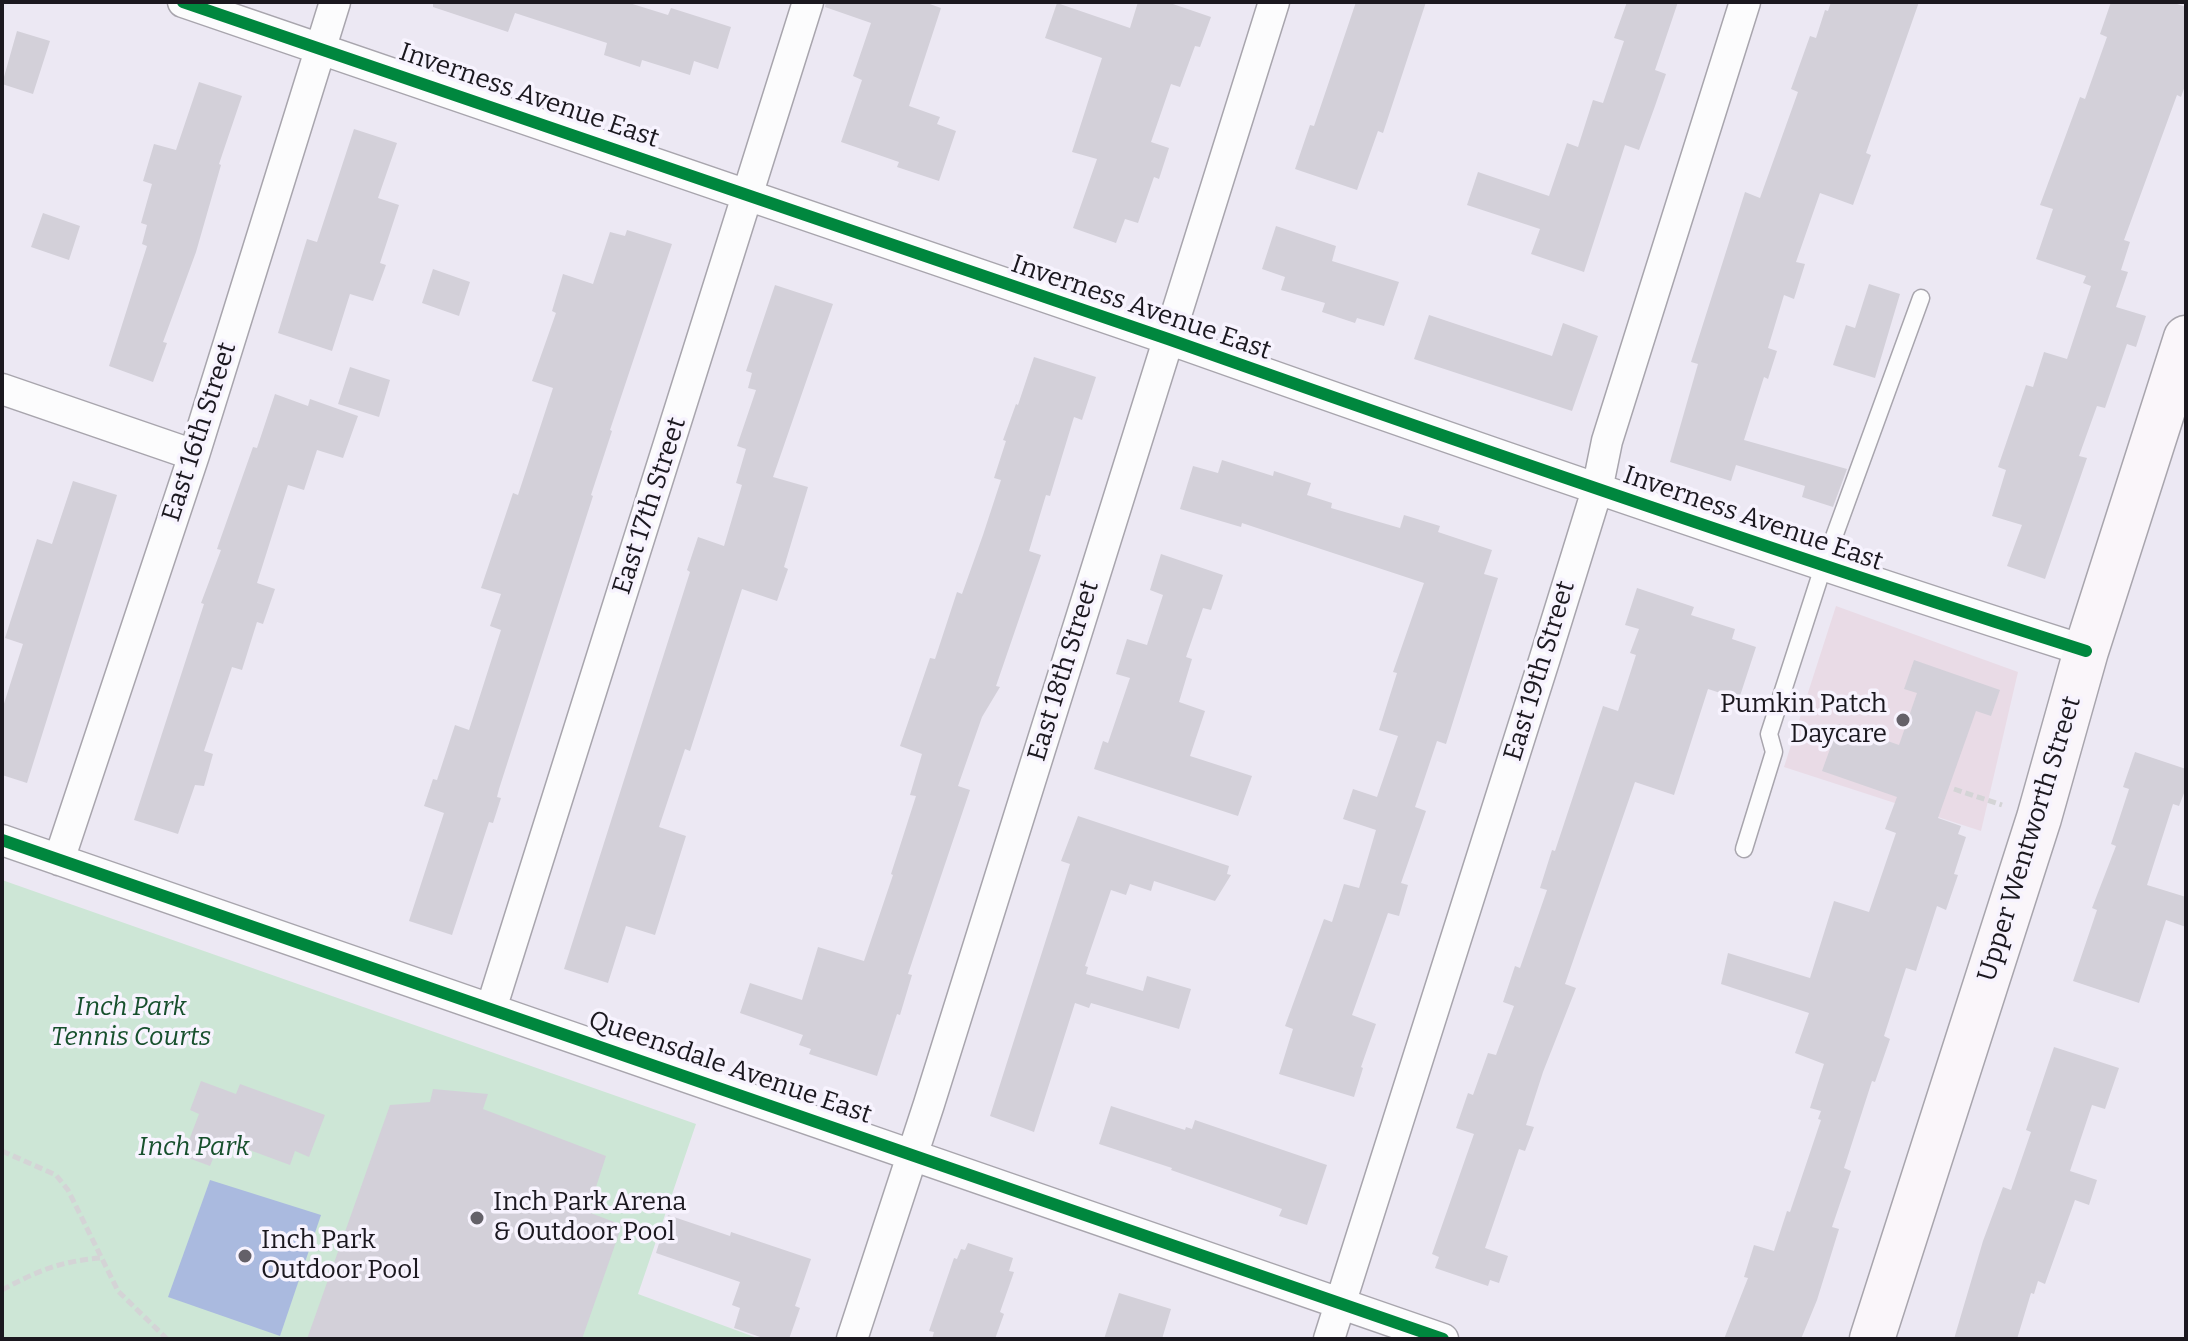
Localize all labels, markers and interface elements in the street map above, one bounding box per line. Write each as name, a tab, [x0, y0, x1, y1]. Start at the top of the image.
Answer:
street label: Inverness Avenue East	[395, 37, 663, 155]
street label: Inverness Avenue East	[1007, 249, 1275, 367]
street label: East 16th Street	[156, 338, 244, 526]
street label: East 17th Street	[607, 414, 693, 598]
street label: Inverness Avenue East	[1619, 460, 1887, 578]
street label: East 18th Street	[1022, 577, 1106, 765]
street label: East 19th Street	[1498, 577, 1582, 765]
place label: Pumkin Patch Daycare	[1720, 689, 1887, 750]
street label: Upper Wentworth Street	[1972, 693, 2088, 985]
marker: Pumkin Patch Daycare	[1894, 711, 1912, 729]
park label: Inch Park Tennis Courts	[51, 992, 211, 1054]
street label: Queensdale Avenue East	[584, 1005, 876, 1131]
park label: Inch Park	[138, 1132, 250, 1164]
place label: Inch Park Arena & Outdoor Pool	[493, 1187, 687, 1248]
marker: Inch Park Arena & Outdoor Pool	[468, 1209, 486, 1227]
place label: Inch Park Outdoor Pool	[261, 1225, 420, 1286]
marker: Inch Park Outdoor Pool	[236, 1247, 254, 1265]

